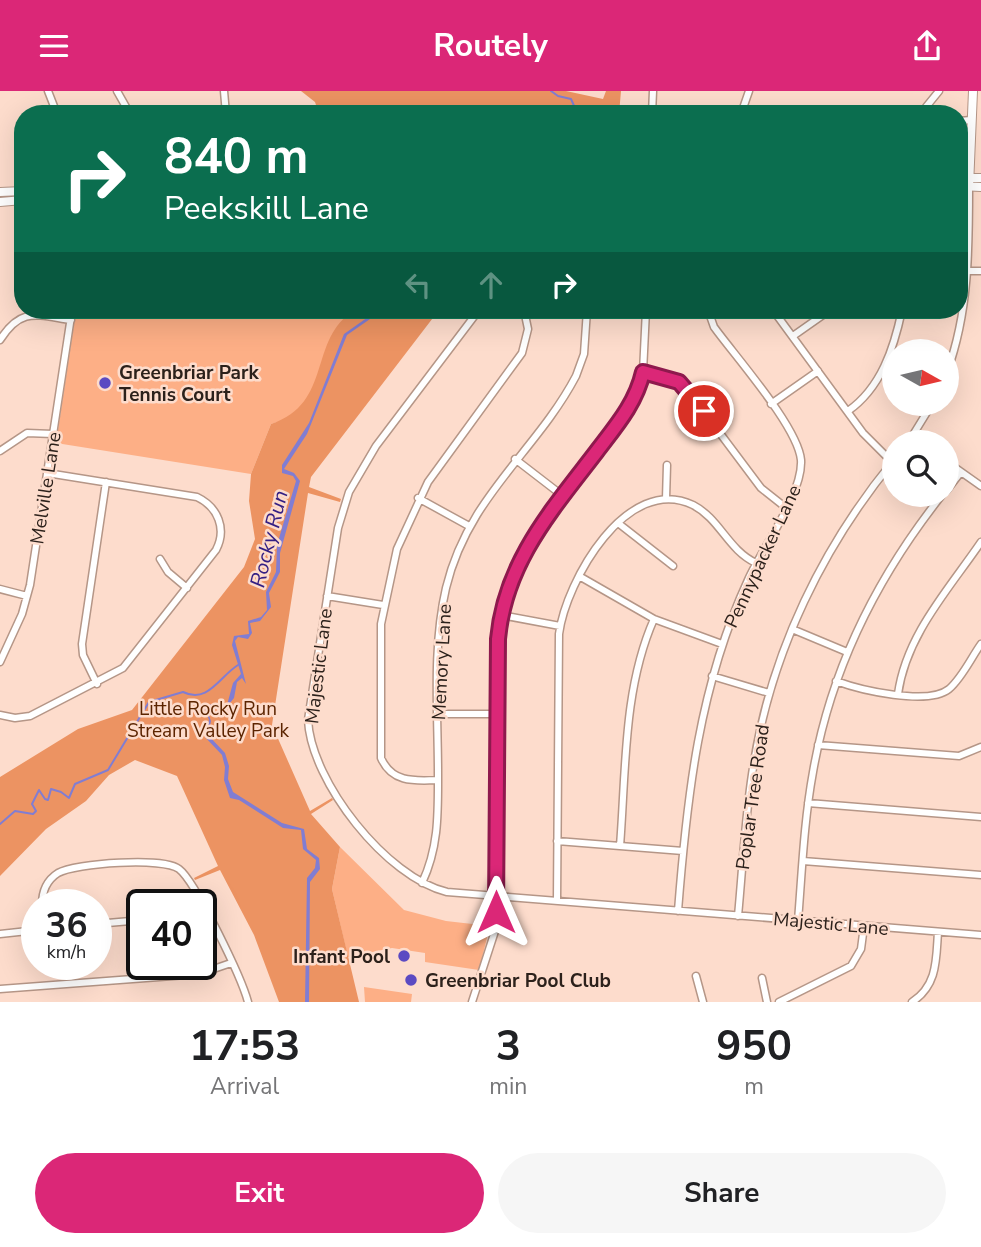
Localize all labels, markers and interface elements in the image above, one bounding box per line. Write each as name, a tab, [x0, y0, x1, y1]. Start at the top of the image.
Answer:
text: Routely	[433, 24, 548, 67]
icon: menu	[35, 27, 73, 65]
icon: share	[908, 27, 946, 65]
text: 840 m	[164, 123, 308, 190]
icon: right	[49, 133, 140, 224]
text: Peekskill Lane	[164, 187, 369, 230]
icon: left	[399, 266, 437, 304]
icon: ahead	[472, 266, 510, 304]
icon: right	[545, 266, 583, 304]
north arrow	[882, 339, 959, 417]
map controls	[882, 339, 959, 507]
place label: Greenbriar Park Tennis Court	[119, 360, 259, 408]
marker: Greenbriar Park Tennis Court	[97, 375, 113, 391]
pin	[674, 381, 734, 441]
icon: arrive	[685, 392, 723, 430]
street label: Melville Lane	[24, 430, 68, 546]
button: search	[882, 430, 959, 507]
street label: Pennypacker Lane	[718, 481, 807, 632]
water label: Rocky Run	[243, 487, 295, 591]
street label: Memory Lane	[426, 603, 458, 721]
street label: Majestic Lane	[299, 607, 339, 725]
park label: Little Rocky Run Stream Valley Park	[127, 696, 290, 744]
street label: Poplar Tree Road	[730, 723, 776, 872]
position arrow	[459, 875, 533, 949]
speed limit sign: 40	[126, 889, 217, 980]
text: 36	[45, 902, 88, 949]
street label: Majestic Lane	[772, 906, 890, 942]
text: km/h	[47, 940, 86, 964]
place label: Infant Pool	[293, 944, 390, 970]
marker: Infant Pool	[396, 948, 412, 964]
place label: Greenbriar Pool Club	[425, 968, 611, 994]
marker: Greenbriar Pool Club	[403, 972, 419, 988]
text: 17:53	[189, 1018, 300, 1075]
text: 3	[496, 1018, 521, 1075]
text: 950	[716, 1018, 792, 1075]
text: Arrival	[210, 1071, 279, 1102]
text: min	[489, 1071, 527, 1102]
text: m	[744, 1071, 764, 1102]
button: Exit	[35, 1153, 484, 1233]
button: Share	[498, 1153, 946, 1233]

